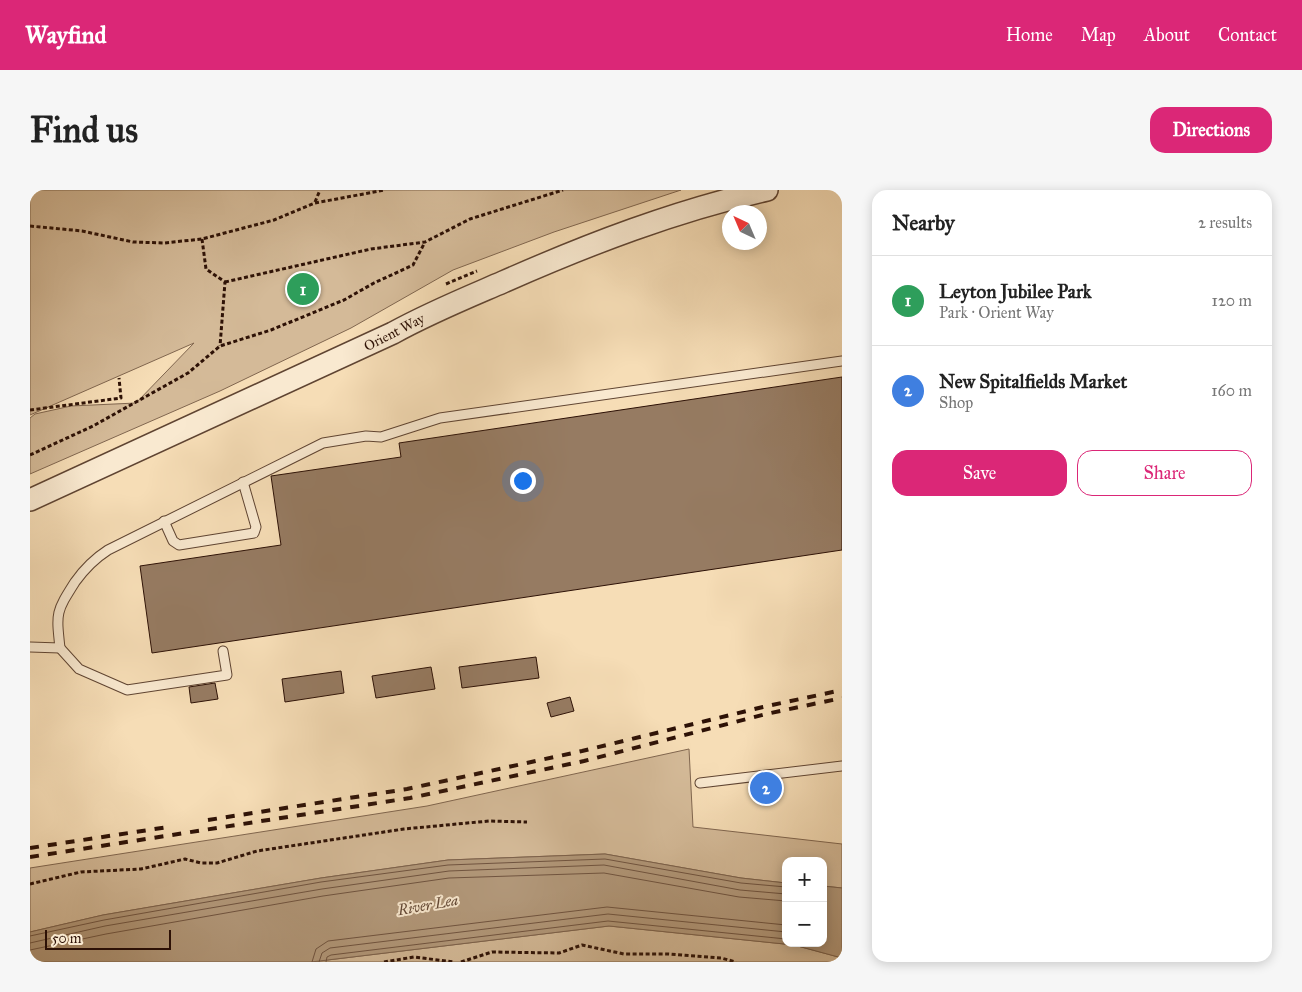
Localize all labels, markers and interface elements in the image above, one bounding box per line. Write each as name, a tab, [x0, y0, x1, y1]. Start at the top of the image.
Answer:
text: Wayfind	[25, 20, 107, 50]
text: Home	[1006, 24, 1053, 46]
text: Map	[1081, 24, 1116, 46]
text: About	[1144, 24, 1190, 46]
text: Contact	[1218, 24, 1277, 46]
button: Directions	[1150, 107, 1272, 153]
text: Find us	[30, 109, 138, 152]
north arrow	[722, 205, 767, 250]
text: Nearby	[892, 210, 955, 236]
text: 2 results	[1198, 213, 1252, 232]
pin: 1	[287, 270, 319, 308]
text: Leyton Jubilee Park	[939, 280, 1092, 303]
text: 1	[905, 291, 911, 310]
text: 120 m	[1212, 291, 1252, 310]
text: Park · Orient Way	[939, 303, 1054, 322]
street label: Orient Way	[361, 310, 428, 355]
text: New Spitalfields Market	[939, 370, 1127, 393]
text: 2	[904, 381, 912, 400]
text: 160 m	[1211, 381, 1252, 400]
text: Shop	[939, 393, 973, 412]
button: Save	[892, 450, 1067, 496]
button: Share	[1077, 450, 1252, 496]
your location	[510, 468, 536, 494]
pin: 2	[750, 769, 782, 807]
map controls	[782, 857, 827, 947]
button: +	[782, 857, 827, 902]
water label: River Lea	[395, 891, 460, 919]
button: −	[782, 902, 827, 947]
scale bar	[45, 927, 171, 950]
text: 50 m	[52, 930, 81, 947]

